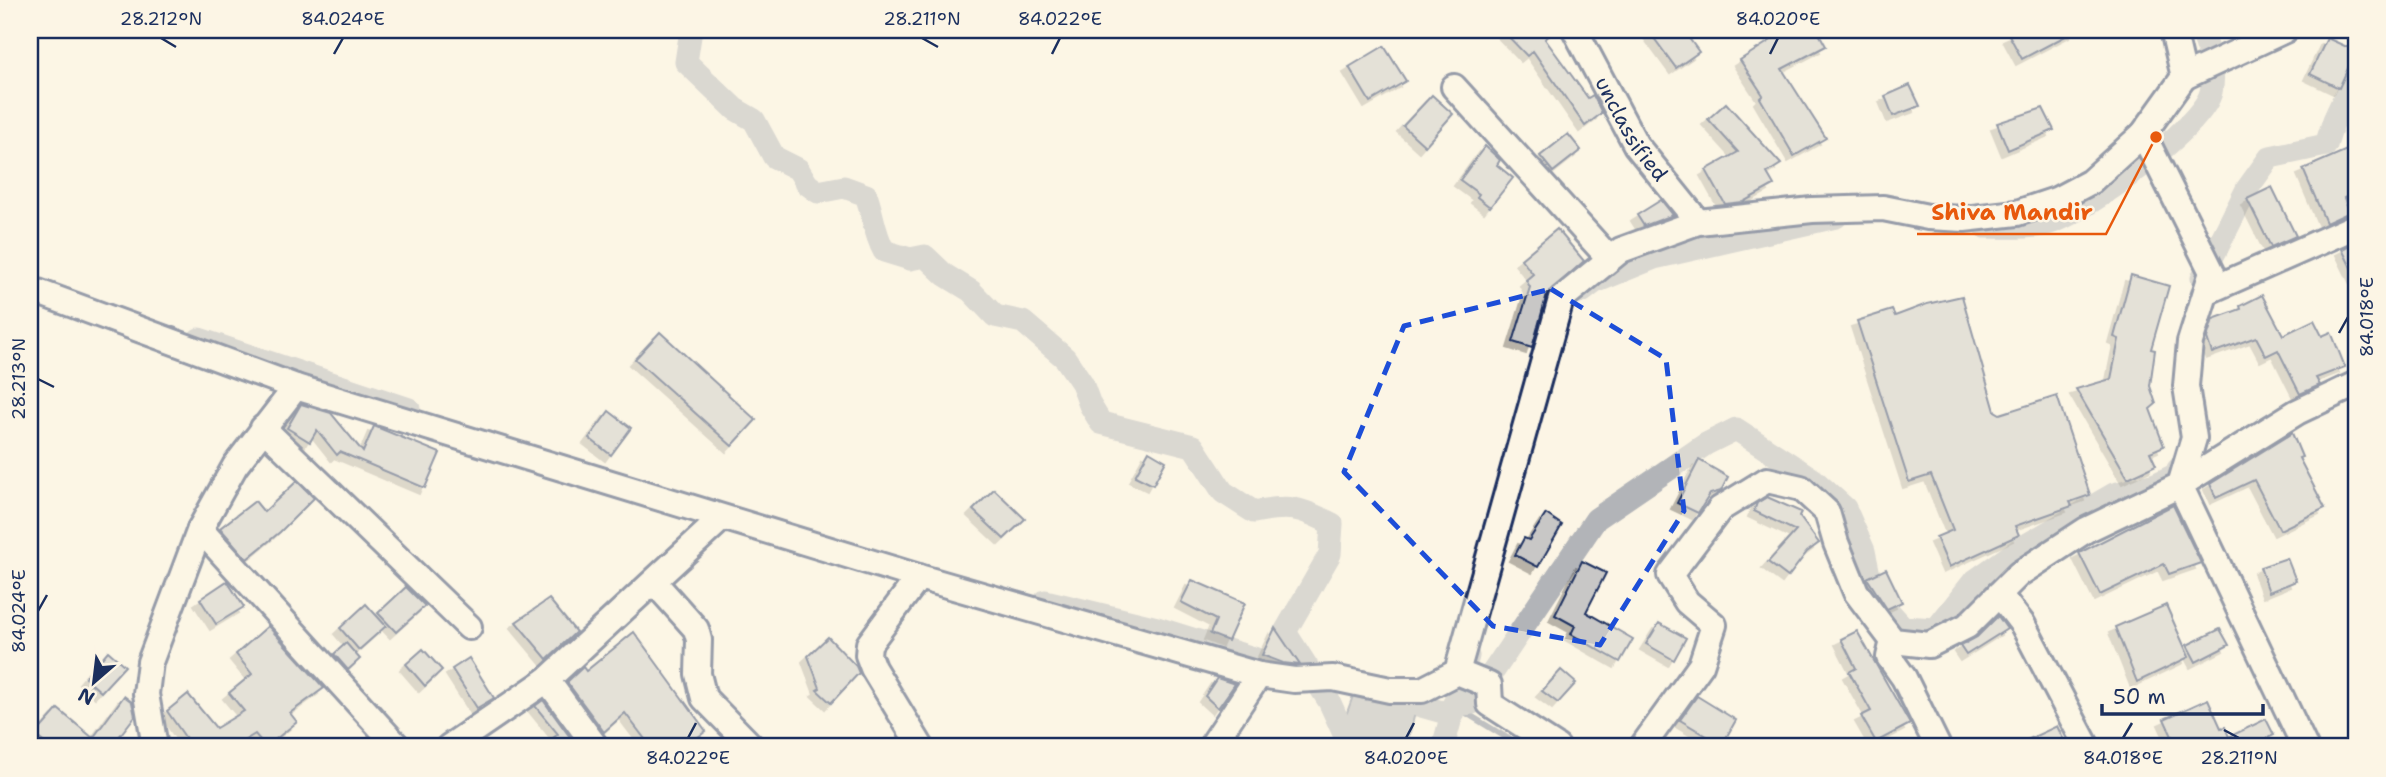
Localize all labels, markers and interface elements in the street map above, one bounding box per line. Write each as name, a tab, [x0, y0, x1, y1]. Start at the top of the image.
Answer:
text: 28.212°N	[120, 7, 202, 31]
text: 84.024°E	[301, 7, 385, 31]
text: 28.211°N	[883, 7, 961, 31]
text: 84.022°E	[1018, 7, 1102, 31]
text: 84.020°E	[1736, 7, 1820, 31]
street label: unclassified	[1588, 72, 1674, 187]
callout: Shiva Mandir	[1917, 190, 2106, 234]
text: Shiva Mandir	[1931, 197, 2093, 227]
text: 84.018°E	[2355, 277, 2379, 357]
text: 28.213°N	[7, 338, 31, 420]
text: 84.024°E	[7, 569, 31, 653]
north arrow	[60, 648, 130, 718]
scale bar	[2102, 672, 2264, 716]
text: N	[74, 682, 99, 711]
text: 50 m	[2113, 683, 2166, 711]
text: 84.022°E	[646, 746, 730, 770]
text: 84.020°E	[1364, 746, 1448, 770]
text: 84.018°E	[2083, 746, 2163, 770]
text: 28.211°N	[2200, 746, 2278, 770]

